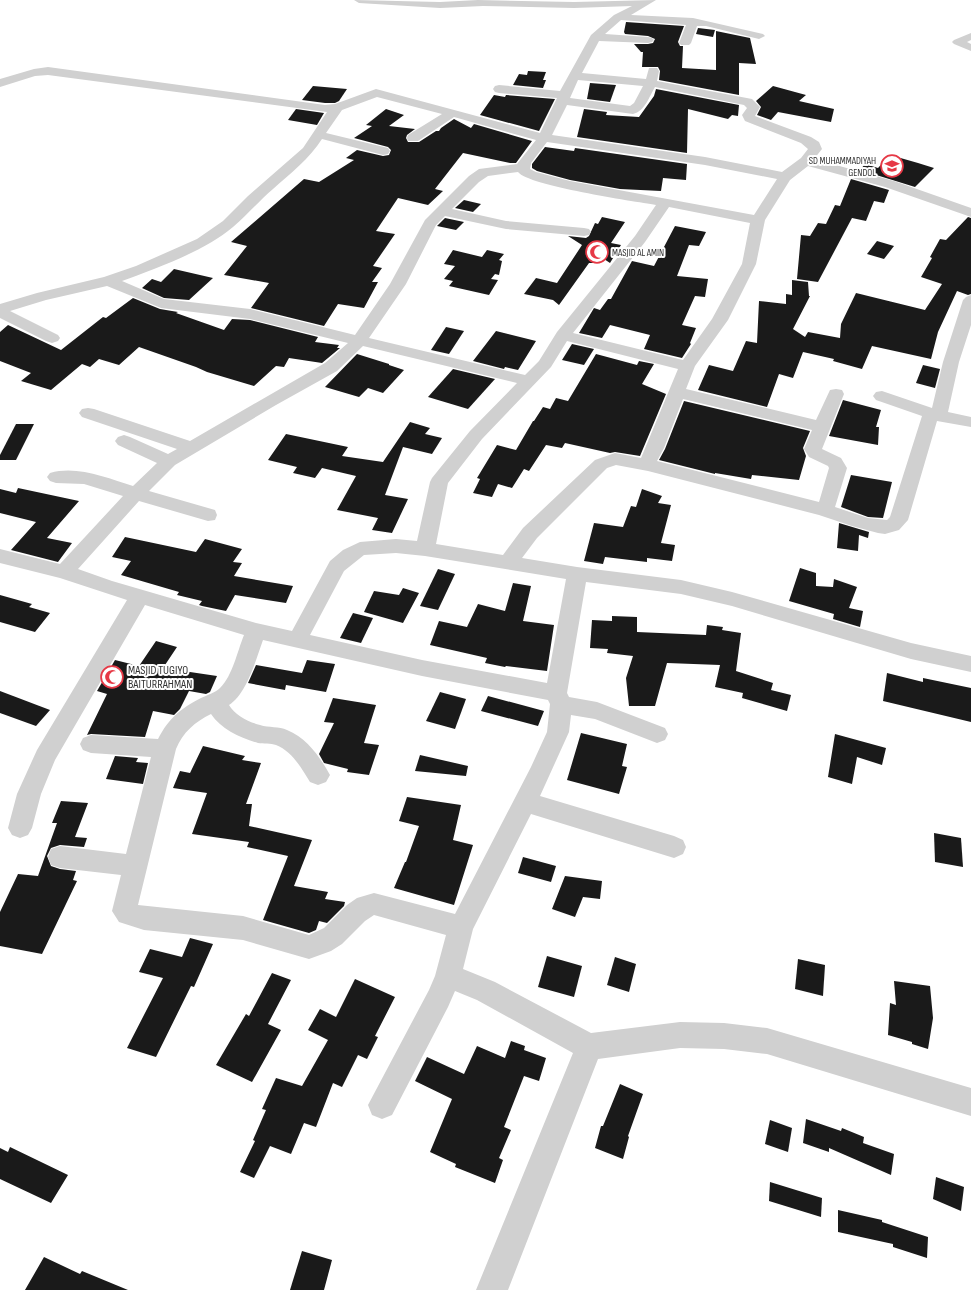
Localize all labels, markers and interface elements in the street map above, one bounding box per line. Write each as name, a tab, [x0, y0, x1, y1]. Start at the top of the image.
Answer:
school or university icon: SD MUHAMMADIYAH GENDOL	[879, 153, 905, 179]
place label: SD MUHAMMADIYAH GENDOL	[809, 155, 876, 179]
mosque icon: MASJID AL AMIN	[584, 239, 610, 265]
place label: MASJID AL AMIN	[612, 247, 664, 259]
place label: MASJID TUGIYO BAITURRAHMAN	[128, 663, 192, 692]
mosque icon: MASJID TUGIYO BAITURRAHMAN	[99, 664, 125, 690]

